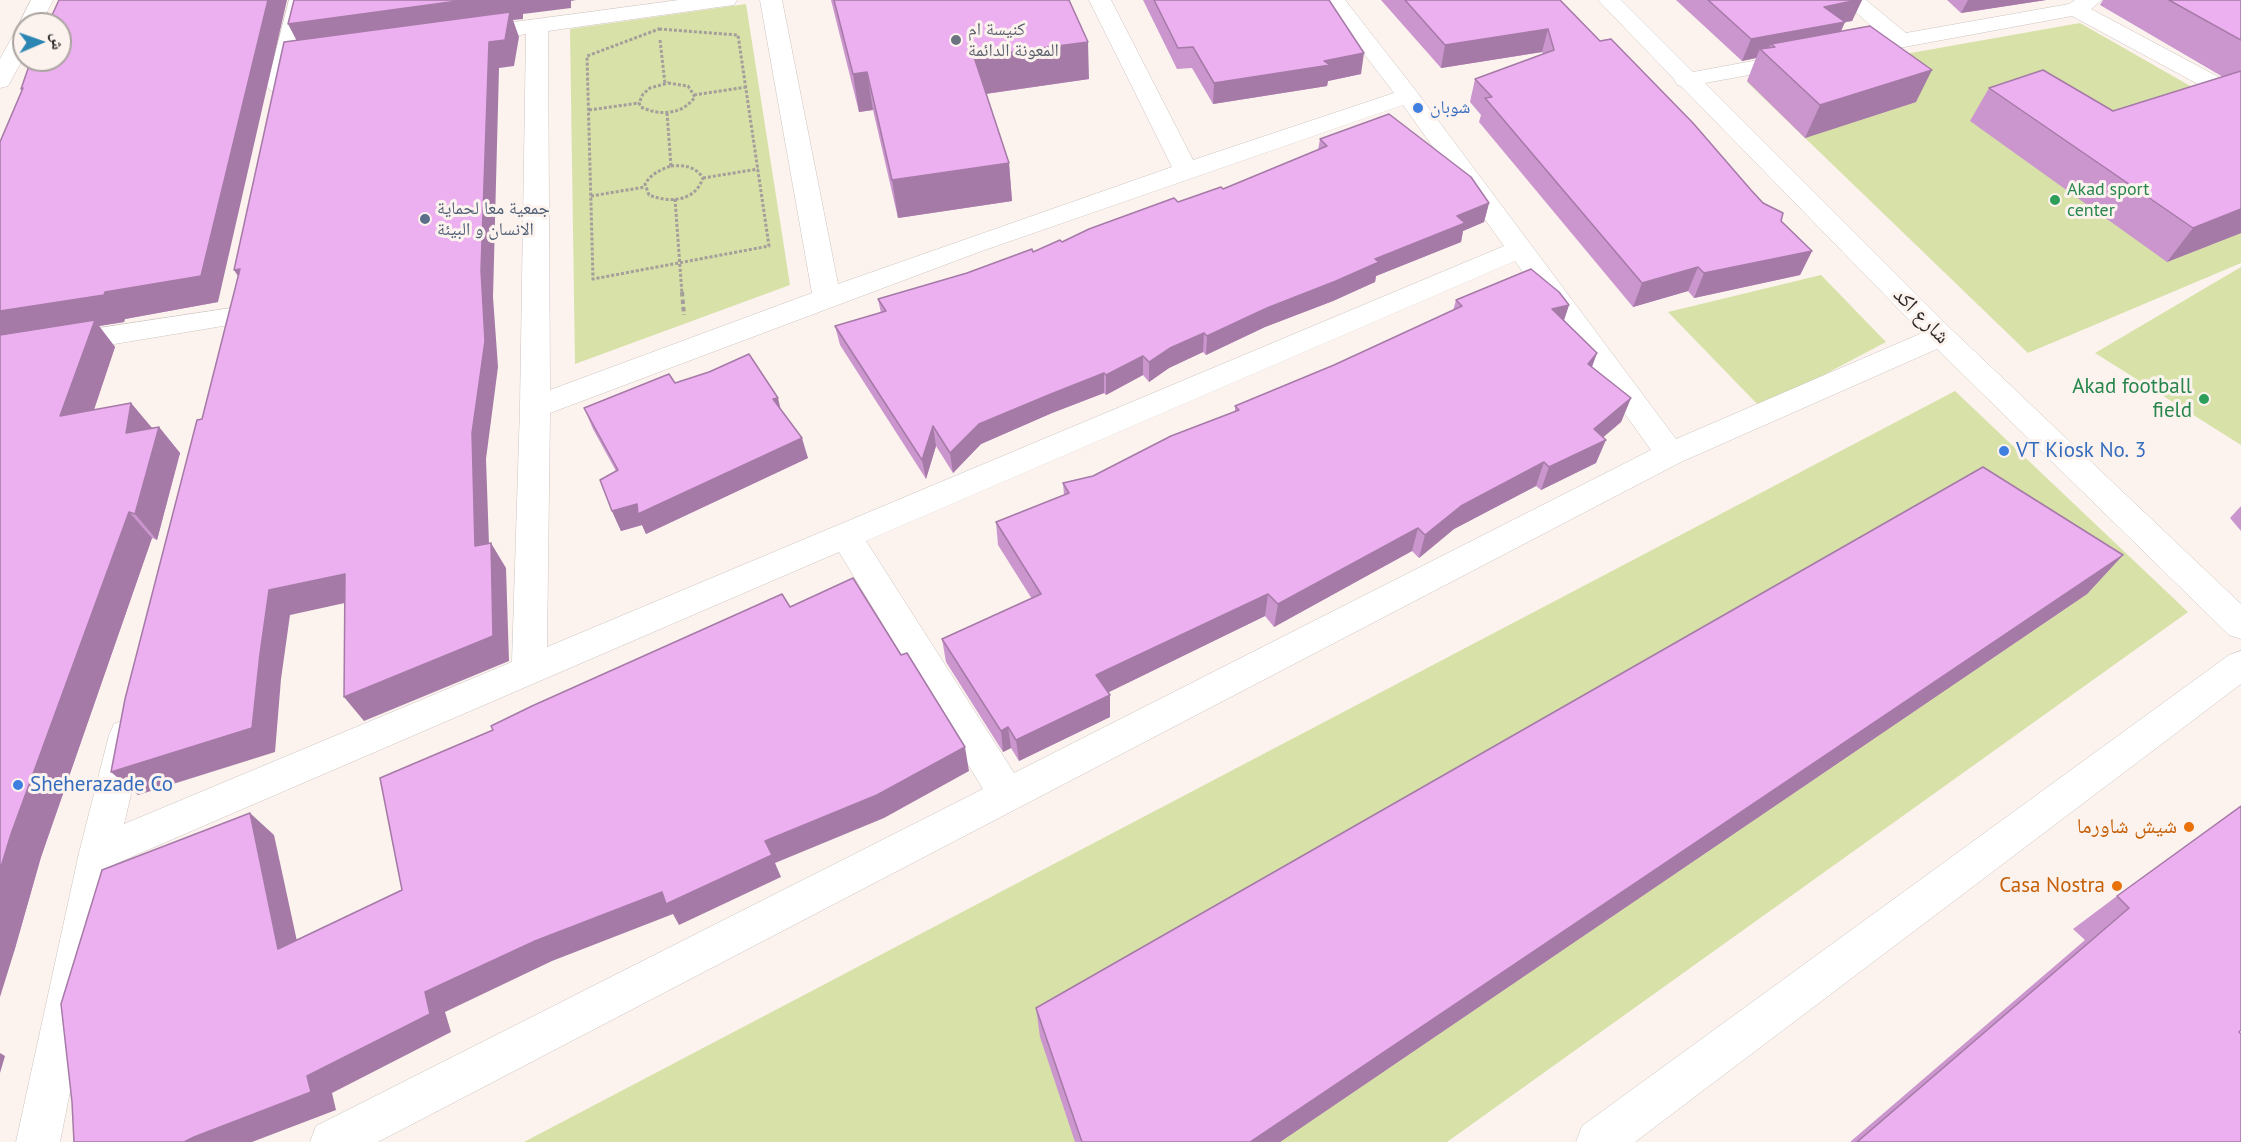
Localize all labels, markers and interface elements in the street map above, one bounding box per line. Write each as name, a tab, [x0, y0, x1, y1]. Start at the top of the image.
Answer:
north arrow	[12, 12, 72, 72]
place label: كنيسة ام المعونة الدائمة	[968, 19, 1059, 62]
text: ش	[48, 33, 68, 50]
marker: كنيسة ام المعونة الدائمة	[949, 33, 963, 47]
place label: شوبان	[1430, 97, 1470, 119]
marker: شوبان	[1411, 101, 1425, 115]
place label: Akad sport center	[2067, 179, 2149, 222]
marker: Akad sport center	[2048, 193, 2062, 207]
place label: جمعية معا لحماية الانسان و البيئة	[437, 198, 550, 240]
marker: جمعية معا لحماية الانسان و البيئة	[418, 212, 432, 226]
street label: شارع اكد	[1888, 283, 1954, 349]
place label: Akad football field	[2072, 374, 2192, 424]
marker: Akad football field	[2197, 392, 2211, 406]
place label: VT Kiosk No. 3	[2016, 438, 2146, 464]
marker: VT Kiosk No. 3	[1997, 444, 2011, 458]
place label: Sheherazade Co	[30, 772, 173, 798]
marker: Sheherazade Co	[11, 778, 25, 792]
place label: شيش شاورما	[2077, 814, 2177, 840]
marker: شيش شاورما	[2182, 820, 2196, 834]
place label: Casa Nostra	[1999, 873, 2105, 899]
marker: Casa Nostra	[2110, 879, 2124, 893]

